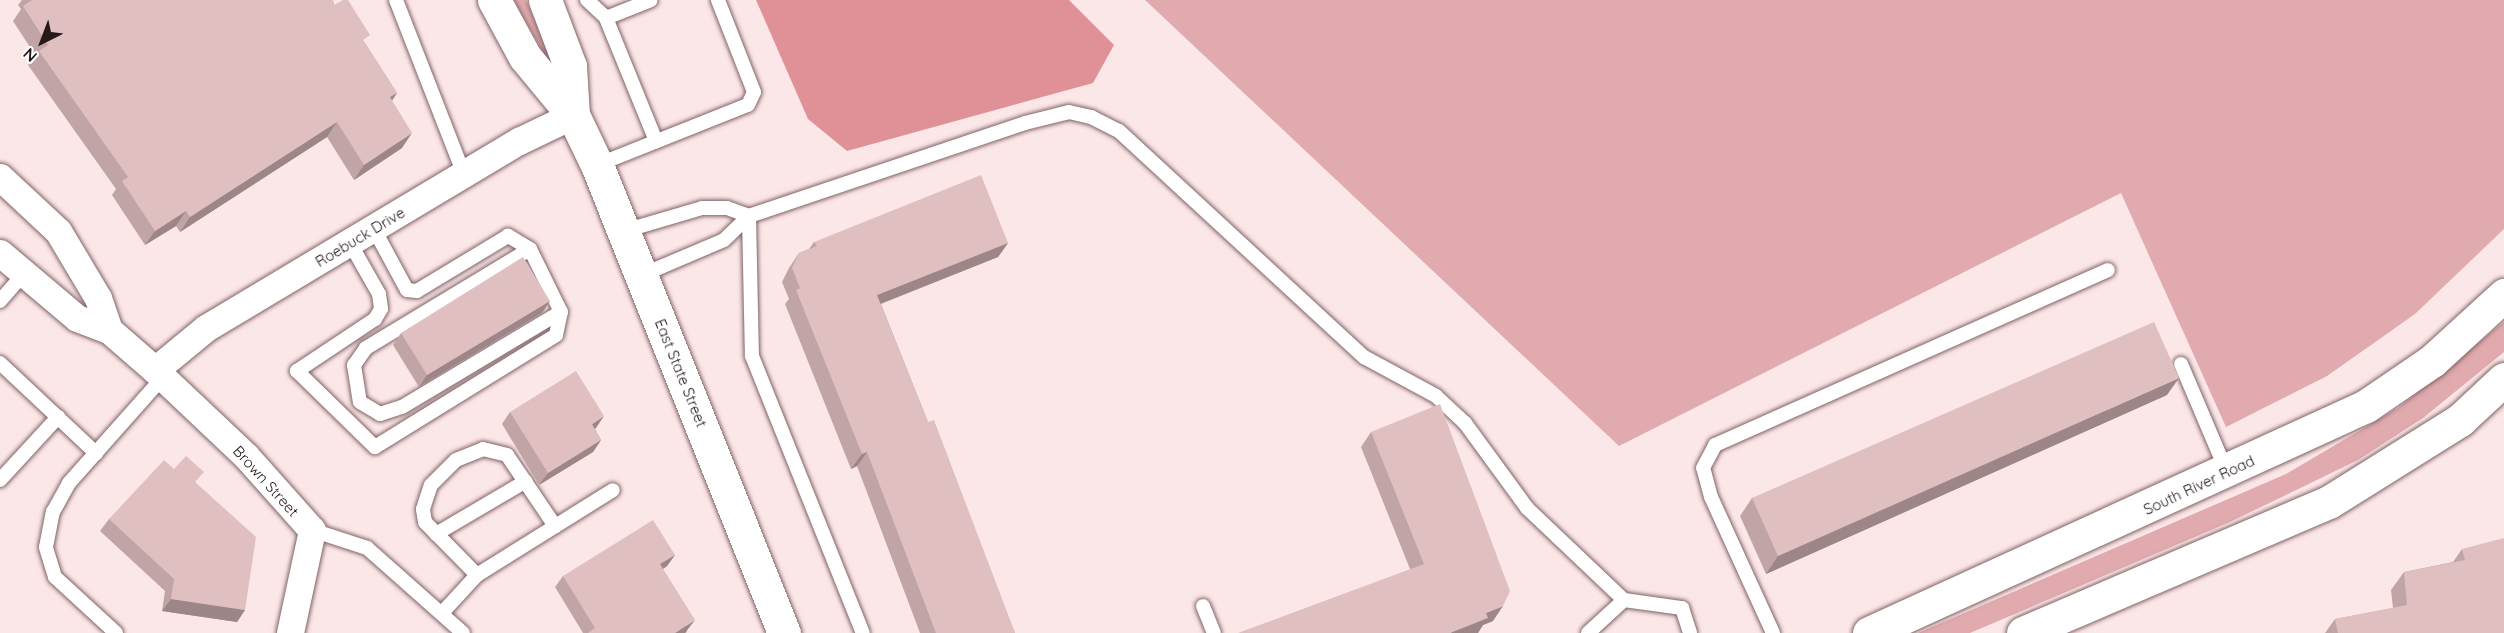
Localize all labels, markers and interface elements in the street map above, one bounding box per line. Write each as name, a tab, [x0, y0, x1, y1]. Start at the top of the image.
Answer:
north arrow	[12, 12, 72, 72]
text: N	[19, 44, 41, 67]
street label: Roebuck Drive	[312, 203, 408, 271]
street label: East State Street	[651, 316, 711, 430]
street label: Brown Street	[229, 442, 303, 520]
street label: South River Road	[2141, 451, 2257, 519]

